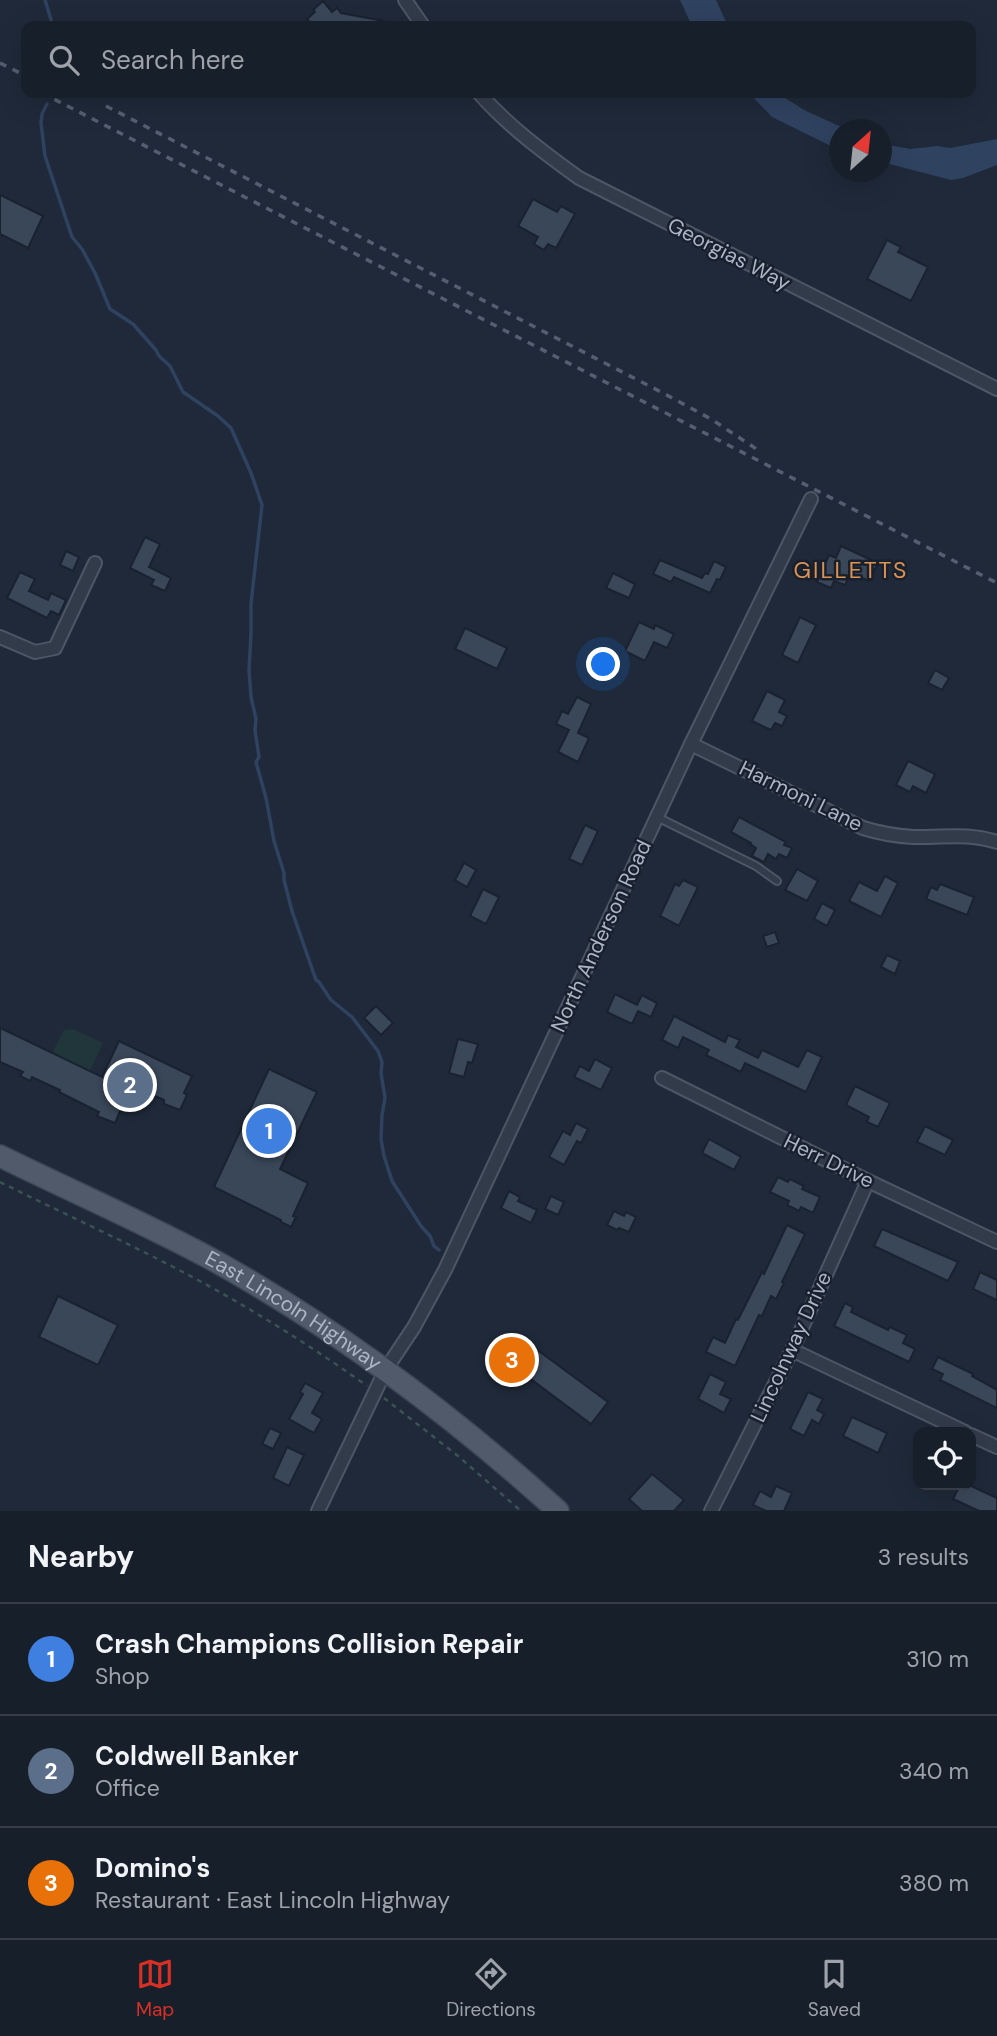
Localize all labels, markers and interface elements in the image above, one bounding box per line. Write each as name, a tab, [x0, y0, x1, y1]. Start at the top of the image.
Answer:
search box	[21, 21, 976, 98]
icon: search	[45, 41, 83, 79]
text: Search here	[101, 43, 244, 77]
north arrow	[829, 119, 892, 182]
street label: Georgias Way	[663, 211, 795, 297]
district label: GILLETTS	[794, 555, 908, 585]
your location	[586, 647, 620, 681]
street label: Harmoni Lane	[735, 754, 867, 838]
street label: North Anderson Road	[544, 835, 658, 1037]
pin: 2	[107, 1059, 153, 1111]
pin: 1	[246, 1105, 292, 1157]
street label: Herr Drive	[779, 1127, 879, 1195]
street label: East Lincoln Highway	[200, 1244, 387, 1377]
street label: Lincolnway Drive	[744, 1267, 838, 1427]
pin: 3	[489, 1334, 535, 1386]
map controls	[913, 1427, 976, 1490]
button: locate	[913, 1427, 976, 1490]
text: Nearby	[28, 1537, 134, 1576]
text: 3 results	[878, 1542, 969, 1572]
text: Crash Champions Collision Repair	[95, 1627, 523, 1661]
text: 1	[47, 1644, 55, 1674]
text: 310 m	[906, 1644, 969, 1674]
text: Shop	[95, 1661, 150, 1691]
text: Coldwell Banker	[95, 1739, 299, 1773]
text: 2	[44, 1756, 58, 1786]
text: 340 m	[899, 1756, 969, 1786]
text: Office	[95, 1773, 160, 1803]
text: Domino's	[95, 1851, 210, 1885]
text: 3	[44, 1868, 58, 1898]
text: 380 m	[899, 1868, 969, 1898]
text: Restaurant · East Lincoln Highway	[95, 1885, 450, 1915]
tab: Map	[136, 1955, 174, 2022]
tab: Directions	[446, 1955, 536, 2022]
tab: Saved	[808, 1955, 861, 2022]

